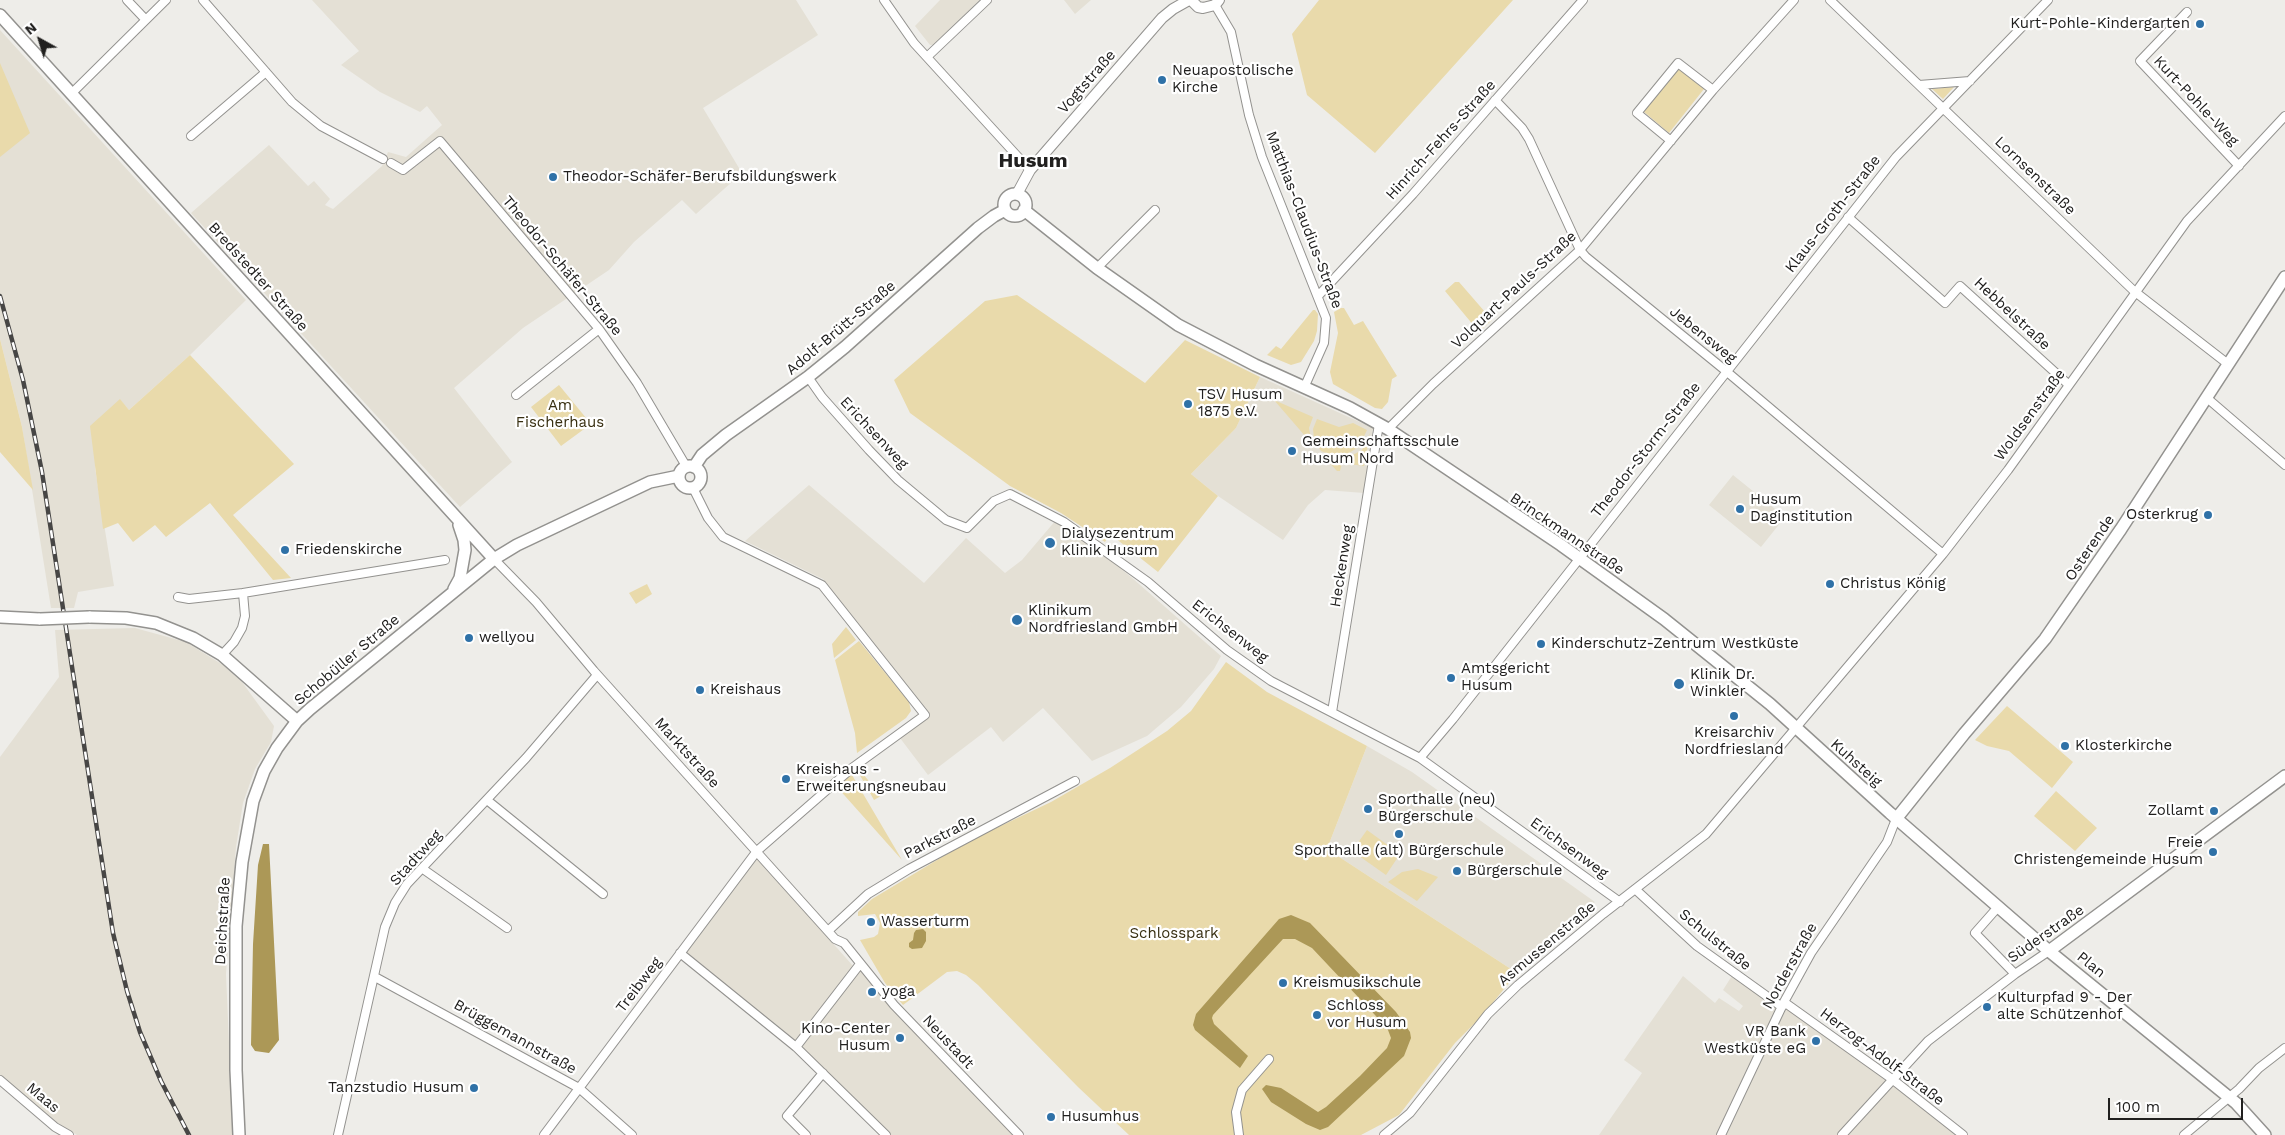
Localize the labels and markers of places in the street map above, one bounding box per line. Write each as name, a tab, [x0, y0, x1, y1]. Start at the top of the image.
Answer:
place label: Kurt-Pohle-Kindergarten	[2010, 15, 2190, 33]
marker: Kurt-Pohle-Kindergarten	[2194, 18, 2206, 30]
place label: Neuapostolische Kirche	[1172, 62, 1294, 97]
marker: Neuapostolische Kirche	[1156, 74, 1168, 86]
place label: Theodor-Schäfer-Berufsbildungswerk	[563, 168, 837, 186]
marker: Theodor-Schäfer-Berufsbildungswerk	[547, 171, 559, 183]
place label: TSV Husum 1875 e.V.	[1198, 386, 1282, 421]
marker: TSV Husum 1875 e.V.	[1182, 398, 1194, 410]
place label: Gemeinschaftsschule Husum Nord	[1302, 433, 1459, 468]
marker: Gemeinschaftsschule Husum Nord	[1286, 445, 1298, 457]
place label: Husum Daginstitution	[1750, 491, 1853, 526]
marker: Husum Daginstitution	[1734, 503, 1746, 515]
place label: Osterkrug	[2126, 506, 2198, 524]
marker: Osterkrug	[2202, 509, 2214, 521]
place label: Dialysezentrum Klinik Husum	[1061, 525, 1174, 560]
marker: Dialysezentrum Klinik Husum	[1043, 536, 1057, 550]
place label: Friedenskirche	[295, 541, 402, 559]
marker: Friedenskirche	[279, 544, 291, 556]
place label: Christus König	[1840, 575, 1946, 593]
marker: Christus König	[1824, 578, 1836, 590]
place label: Klinikum Nordfriesland GmbH	[1028, 602, 1178, 637]
marker: Klinikum Nordfriesland GmbH	[1010, 613, 1024, 627]
place label: wellyou	[479, 629, 535, 647]
marker: wellyou	[463, 632, 475, 644]
place label: Kinderschutz-Zentrum Westküste	[1551, 635, 1799, 653]
marker: Kinderschutz-Zentrum Westküste	[1535, 638, 1547, 650]
place label: Amtsgericht Husum	[1461, 660, 1550, 695]
place label: Klinik Dr. Winkler	[1690, 666, 1755, 701]
marker: Amtsgericht Husum	[1445, 672, 1457, 684]
marker: Klinik Dr. Winkler	[1672, 677, 1686, 691]
place label: Kreishaus	[710, 681, 781, 699]
marker: Kreishaus	[694, 684, 706, 696]
marker: Kreisarchiv Nordfriesland	[1728, 710, 1740, 722]
place label: Kreisarchiv Nordfriesland	[1684, 724, 1784, 759]
place label: Klosterkirche	[2075, 737, 2172, 755]
marker: Klosterkirche	[2059, 740, 2071, 752]
place label: Kreishaus - Erweiterungsneubau	[796, 761, 946, 796]
marker: Kreishaus - Erweiterungsneubau	[780, 773, 792, 785]
place label: Sporthalle (neu) Bürgerschule	[1378, 791, 1495, 826]
place label: Zollamt	[2148, 802, 2204, 820]
marker: Sporthalle (neu) Bürgerschule	[1362, 803, 1374, 815]
marker: Zollamt	[2208, 805, 2220, 817]
marker: Sporthalle (alt) Bürgerschule	[1393, 828, 1405, 840]
place label: Freie Christengemeinde Husum	[2014, 834, 2203, 869]
place label: Sporthalle (alt) Bürgerschule	[1294, 842, 1504, 860]
marker: Freie Christengemeinde Husum	[2207, 846, 2219, 858]
place label: Bürgerschule	[1467, 862, 1562, 880]
marker: Bürgerschule	[1451, 865, 1463, 877]
place label: Wasserturm	[881, 913, 969, 931]
marker: Wasserturm	[865, 916, 877, 928]
place label: Kreismusikschule	[1293, 974, 1421, 992]
marker: Kreismusikschule	[1277, 977, 1289, 989]
place label: yoga	[882, 983, 915, 1001]
marker: yoga	[866, 986, 878, 998]
place label: Kulturpfad 9 - Der alte Schützenhof	[1997, 989, 2132, 1024]
place label: Schloss vor Husum	[1327, 997, 1407, 1032]
marker: Kulturpfad 9 - Der alte Schützenhof	[1981, 1001, 1993, 1013]
marker: Schloss vor Husum	[1311, 1009, 1323, 1021]
place label: Kino-Center Husum	[801, 1020, 890, 1055]
place label: VR Bank Westküste eG	[1704, 1023, 1806, 1058]
marker: Kino-Center Husum	[894, 1032, 906, 1044]
marker: VR Bank Westküste eG	[1810, 1035, 1822, 1047]
place label: Tanzstudio Husum	[328, 1079, 464, 1097]
marker: Tanzstudio Husum	[468, 1082, 480, 1094]
place label: Husumhus	[1061, 1108, 1139, 1126]
marker: Husumhus	[1045, 1111, 1057, 1123]

